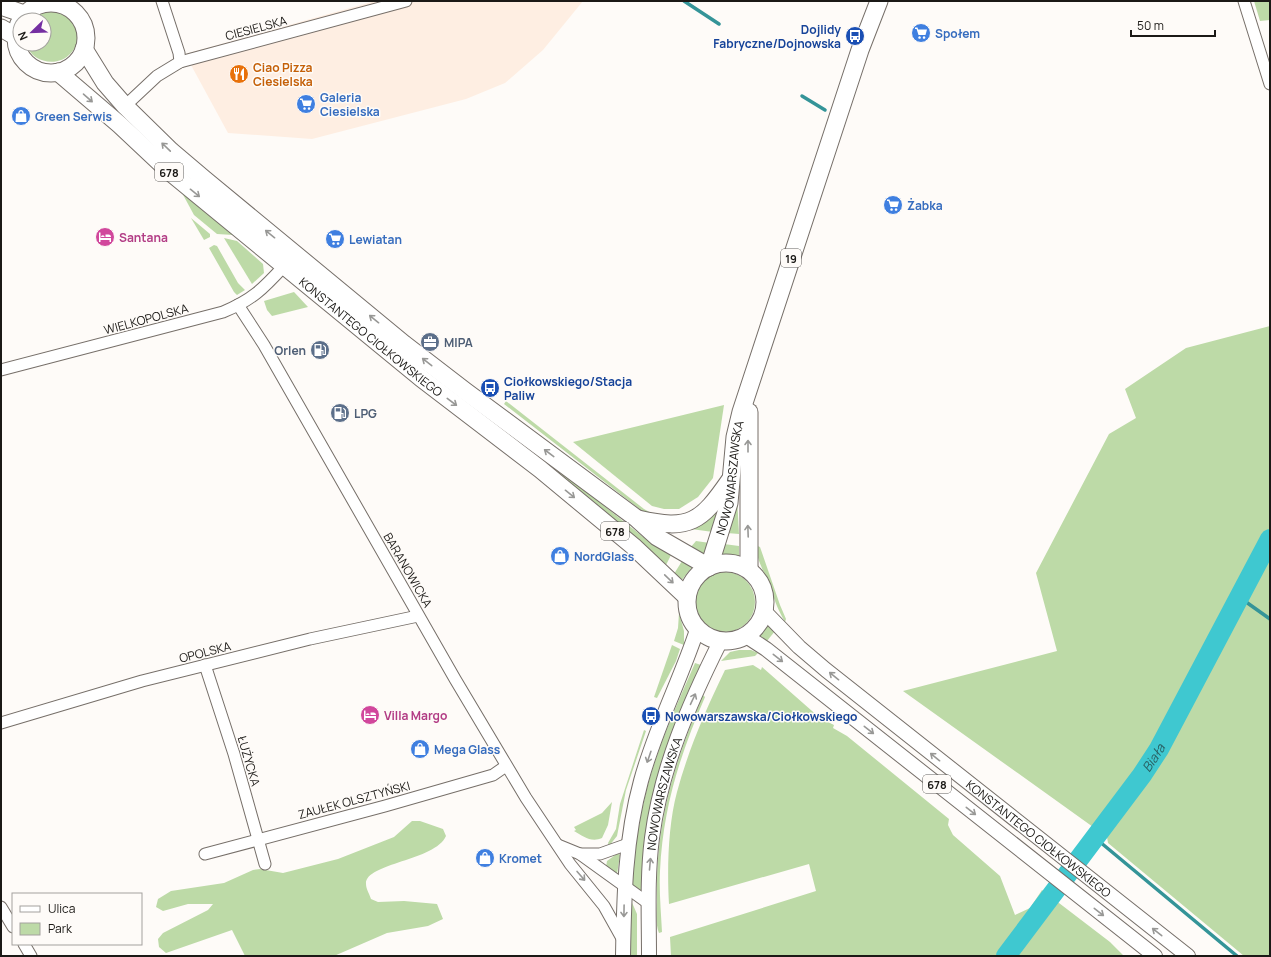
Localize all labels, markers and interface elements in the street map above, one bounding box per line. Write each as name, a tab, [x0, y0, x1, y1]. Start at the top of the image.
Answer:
north arrow	[12, 12, 52, 52]
street label: CIESIELSKA	[223, 12, 289, 44]
scale bar	[1131, 12, 1215, 38]
text: 50 m	[1137, 17, 1164, 34]
place label: Dojlidy Fabryczne/Dojnowska	[713, 21, 841, 52]
supermarket icon: Społem	[910, 22, 932, 44]
bus stop icon: Dojlidy Fabryczne/Dojnowska	[844, 25, 866, 47]
place label: Społem	[935, 25, 980, 42]
text: N	[14, 29, 31, 43]
place label: Ciao Pizza Ciesielska	[253, 59, 313, 90]
restaurant icon: Ciao Pizza Ciesielska	[228, 63, 250, 85]
place label: Galeria Ciesielska	[320, 89, 380, 120]
one-way arrow	[82, 93, 93, 102]
supermarket icon: Galeria Ciesielska	[295, 93, 317, 115]
shop icon: Green Serwis	[10, 105, 32, 127]
place label: Green Serwis	[35, 108, 113, 125]
one-way arrow	[161, 142, 171, 151]
road number: 678	[155, 163, 183, 181]
one-way arrow	[190, 189, 201, 198]
supermarket icon: Żabka	[882, 194, 904, 216]
place label: Żabka	[907, 197, 943, 214]
hotel icon: Santana	[94, 226, 116, 248]
supermarket icon: Lewiatan	[324, 228, 346, 250]
place label: Santana	[119, 229, 168, 246]
one-way arrow	[264, 229, 275, 238]
place label: Lewiatan	[349, 231, 402, 248]
road number: 19	[781, 249, 801, 267]
street label: KONSTANTEGO CIOŁKOWSKIEGO	[296, 273, 446, 400]
street label: WIELKOPOLSKA	[102, 299, 190, 338]
one-way arrow	[369, 315, 380, 324]
office icon: MIPA	[419, 331, 441, 353]
place label: MIPA	[444, 334, 473, 351]
fuel station icon: Orlen	[309, 339, 331, 361]
place label: Orlen	[274, 342, 306, 359]
one-way arrow	[421, 357, 432, 366]
place label: Ciołkowskiego/Stacja Paliw	[504, 373, 632, 404]
bus stop icon: Ciołkowskiego/Stacja Paliw	[479, 377, 501, 399]
one-way arrow	[446, 398, 457, 406]
fuel station icon: LPG	[329, 402, 351, 424]
place label: LPG	[354, 405, 377, 422]
street label: NOWOWARSZAWSKA	[711, 418, 747, 537]
one-way arrow	[744, 440, 752, 453]
one-way arrow	[544, 449, 555, 457]
one-way arrow	[565, 490, 575, 499]
road number: 678	[601, 522, 629, 540]
one-way arrow	[745, 525, 752, 538]
street label: BARANOWICKA	[380, 529, 437, 611]
shop icon: NordGlass	[549, 545, 571, 567]
place label: NordGlass	[574, 548, 635, 565]
one-way arrow	[664, 574, 674, 584]
street label: OPOLSKA	[177, 637, 233, 667]
one-way arrow	[773, 654, 784, 663]
one-way arrow	[828, 672, 839, 681]
one-way arrow	[690, 693, 697, 705]
hotel icon: Villa Margo	[359, 704, 381, 726]
bus stop icon: Nowowarszawska/Ciołkowskiego	[640, 705, 662, 727]
place label: Villa Margo	[384, 707, 447, 724]
place label: Nowowarszawska/Ciołkowskiego	[665, 708, 857, 725]
one-way arrow	[863, 726, 874, 734]
street label: ŁUŻYCKA	[234, 734, 264, 788]
street label: NOWOWARSZAWSKA	[642, 734, 686, 851]
shop icon: Mega Glass	[409, 738, 431, 760]
water label: Biała	[1137, 740, 1169, 775]
place label: Mega Glass	[434, 741, 501, 758]
one-way arrow	[644, 751, 652, 763]
one-way arrow	[930, 753, 941, 762]
road number: 678	[923, 775, 951, 793]
street label: KONSTANTEGO CIOŁKOWSKIEGO	[963, 776, 1115, 901]
street label: ZAUŁEK OLSZTYŃSKI	[296, 777, 412, 823]
one-way arrow	[965, 806, 976, 815]
shop icon: Kromet	[474, 847, 496, 869]
place label: Kromet	[499, 850, 542, 867]
one-way arrow	[646, 858, 654, 871]
one-way arrow	[576, 871, 585, 882]
legend	[12, 893, 142, 945]
text: Ulica	[48, 900, 75, 917]
one-way arrow	[620, 904, 627, 917]
one-way arrow	[1093, 907, 1104, 916]
text: Park	[48, 920, 73, 937]
one-way arrow	[1152, 928, 1163, 936]

